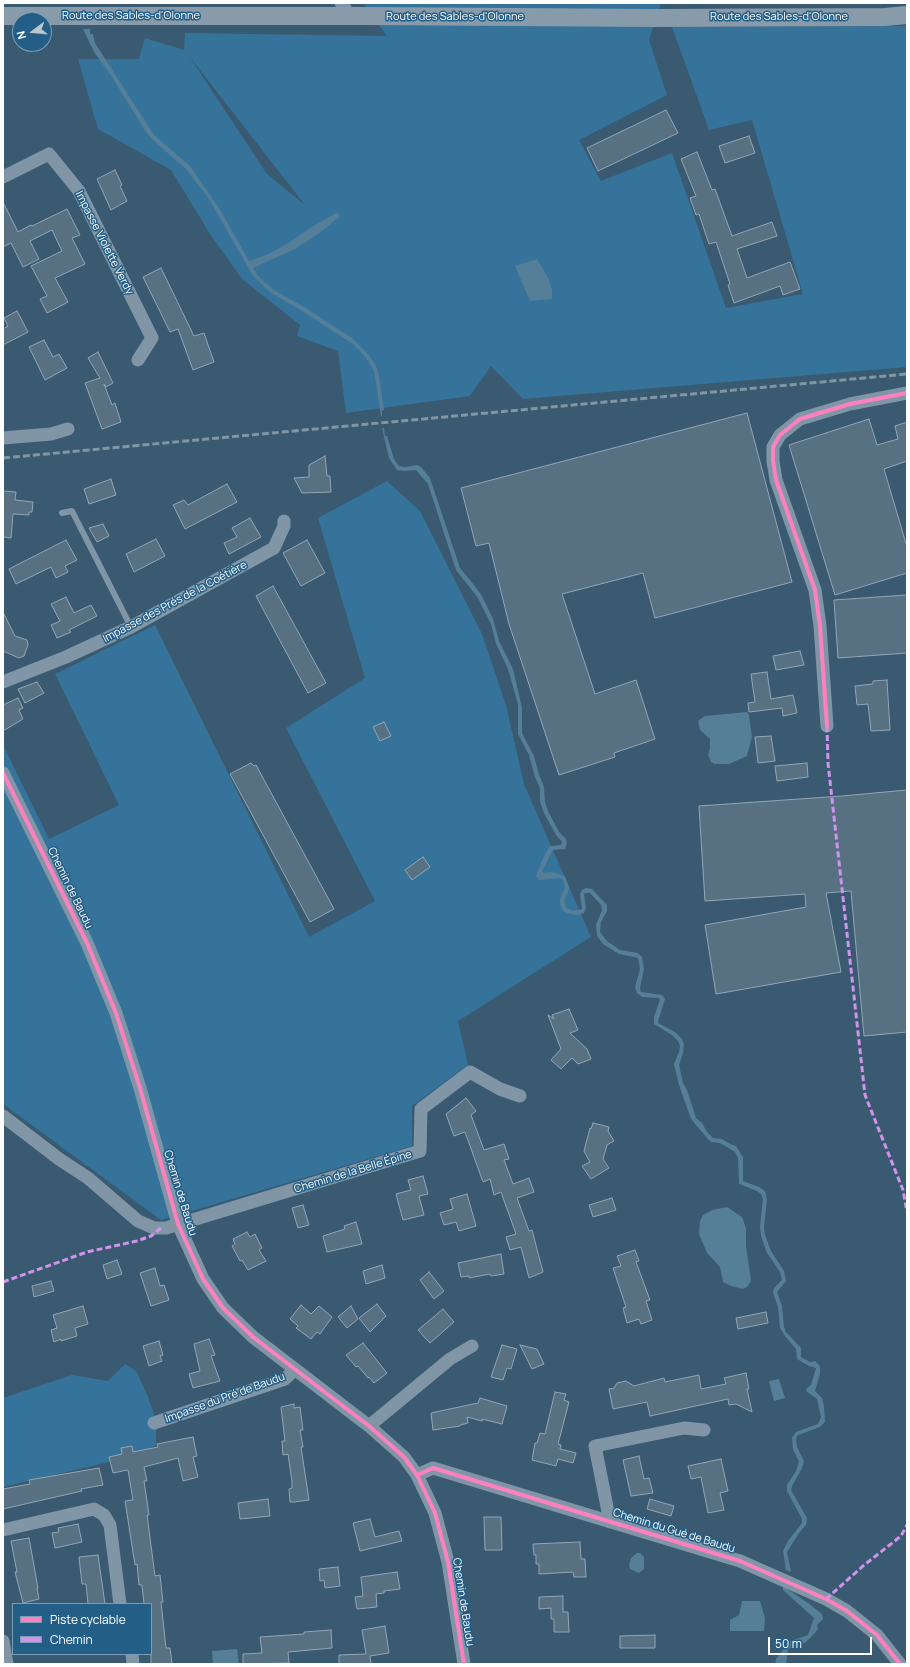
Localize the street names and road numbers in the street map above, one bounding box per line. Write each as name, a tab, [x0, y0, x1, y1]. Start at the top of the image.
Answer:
street label: Route des Sables-d'Olonne	[62, 9, 200, 23]
street label: Route des Sables-d'Olonne	[386, 10, 524, 24]
street label: Route des Sables-d'Olonne	[710, 10, 848, 24]
street label: Impasse Violette Verdy	[72, 189, 136, 297]
street label: Impasse des Prés de la Coétière	[101, 558, 249, 646]
street label: Chemin de Baudu	[45, 845, 95, 931]
street label: Chemin de la Belle Épine	[292, 1148, 414, 1196]
street label: Chemin de Baudu	[161, 1149, 199, 1237]
street label: Impasse du Pré de Baudu	[163, 1370, 287, 1426]
street label: Chemin du Gué de Baudu	[611, 1506, 737, 1556]
street label: Chemin de Baudu	[450, 1557, 476, 1647]

